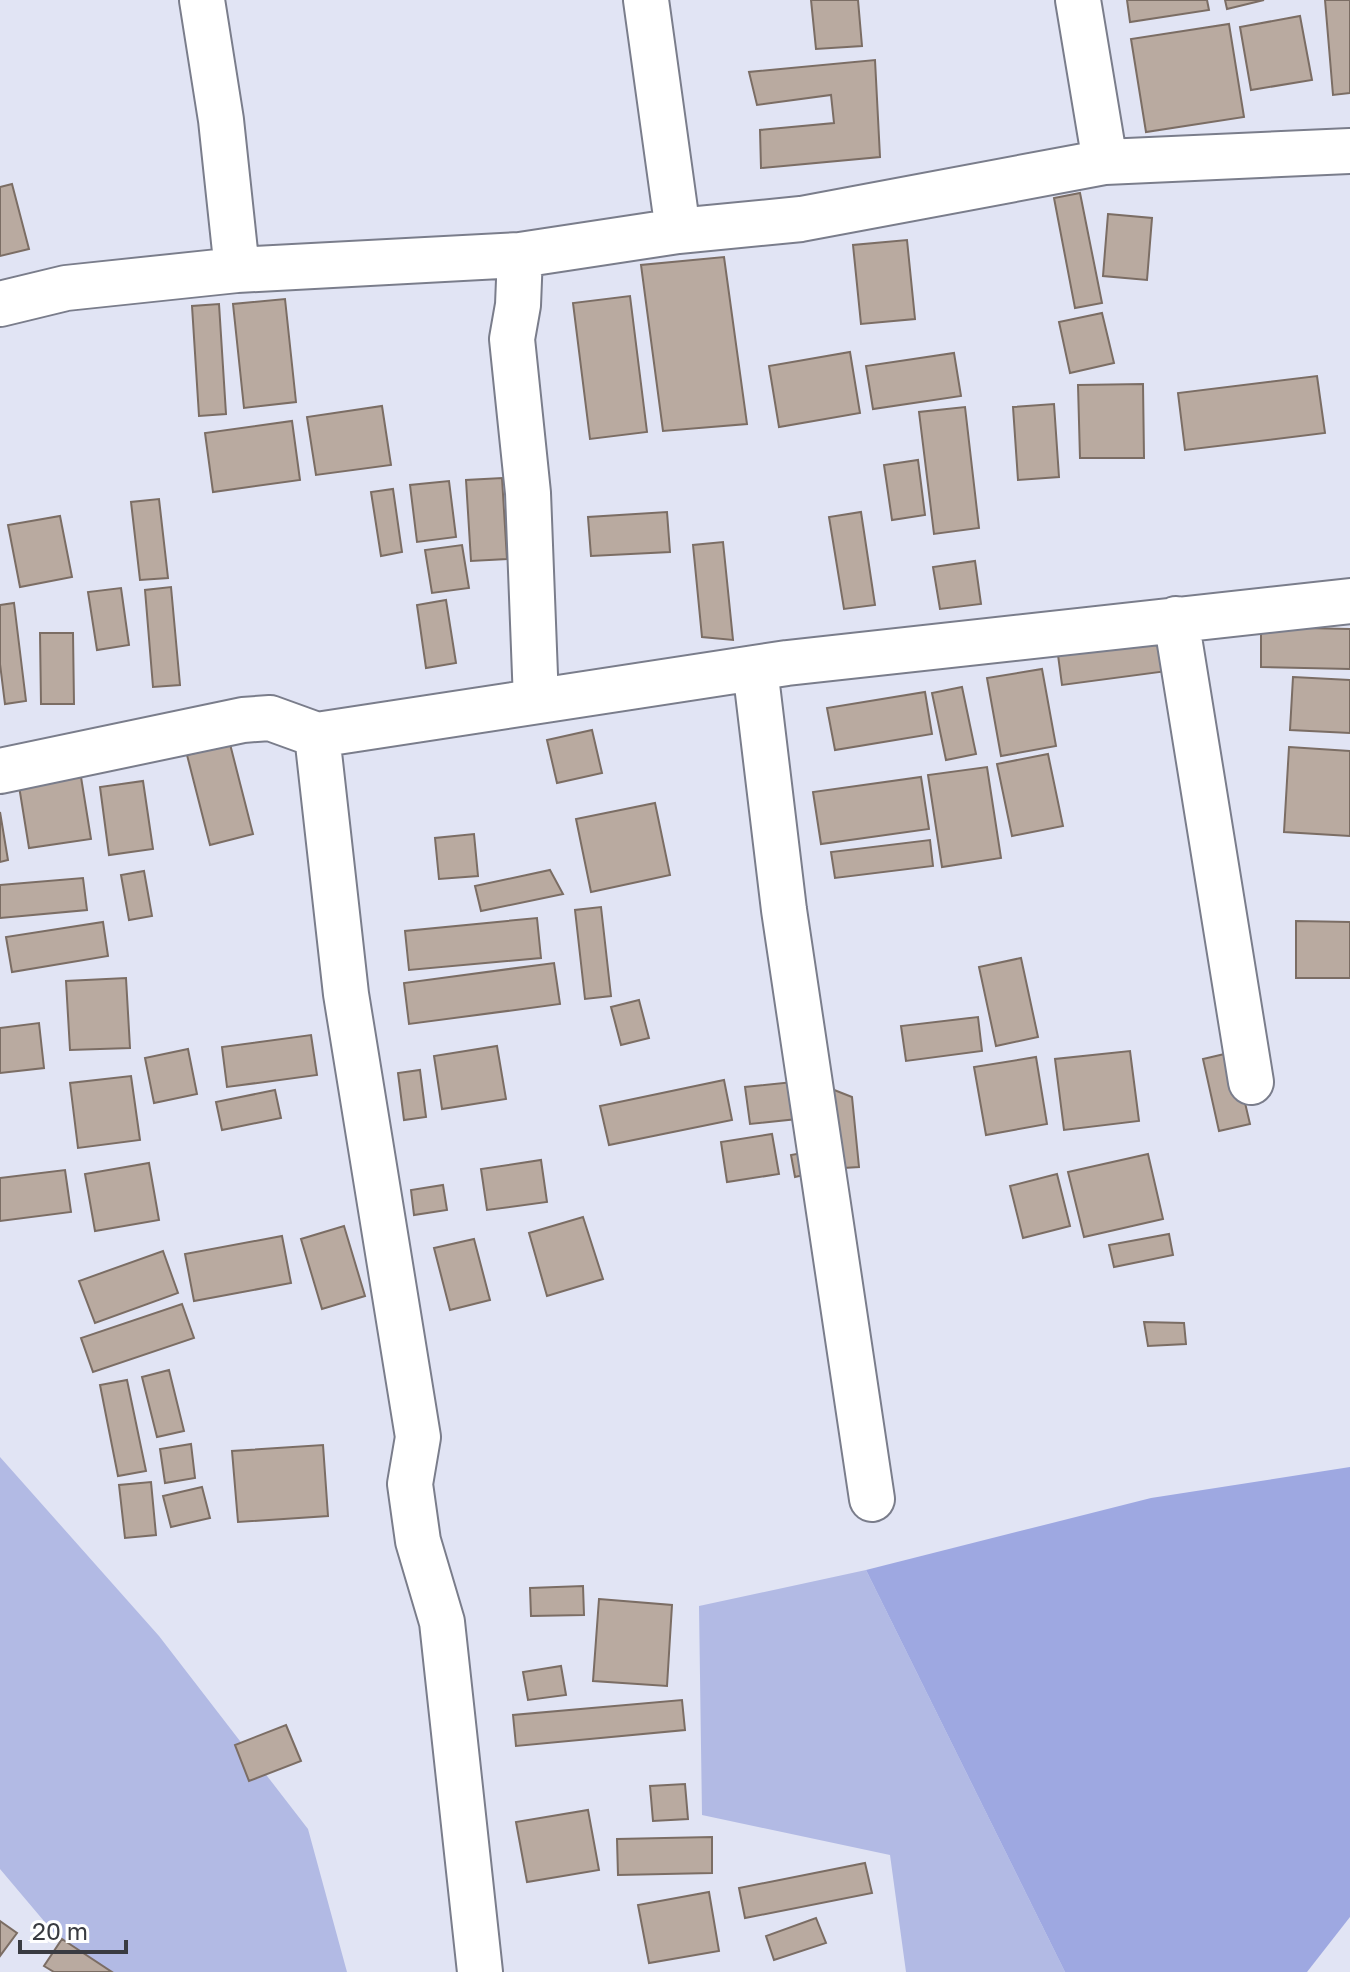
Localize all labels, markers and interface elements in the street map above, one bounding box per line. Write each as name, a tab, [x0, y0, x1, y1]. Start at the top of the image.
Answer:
scale bar	[20, 1904, 126, 1954]
text: 20 m	[32, 1916, 88, 1945]

